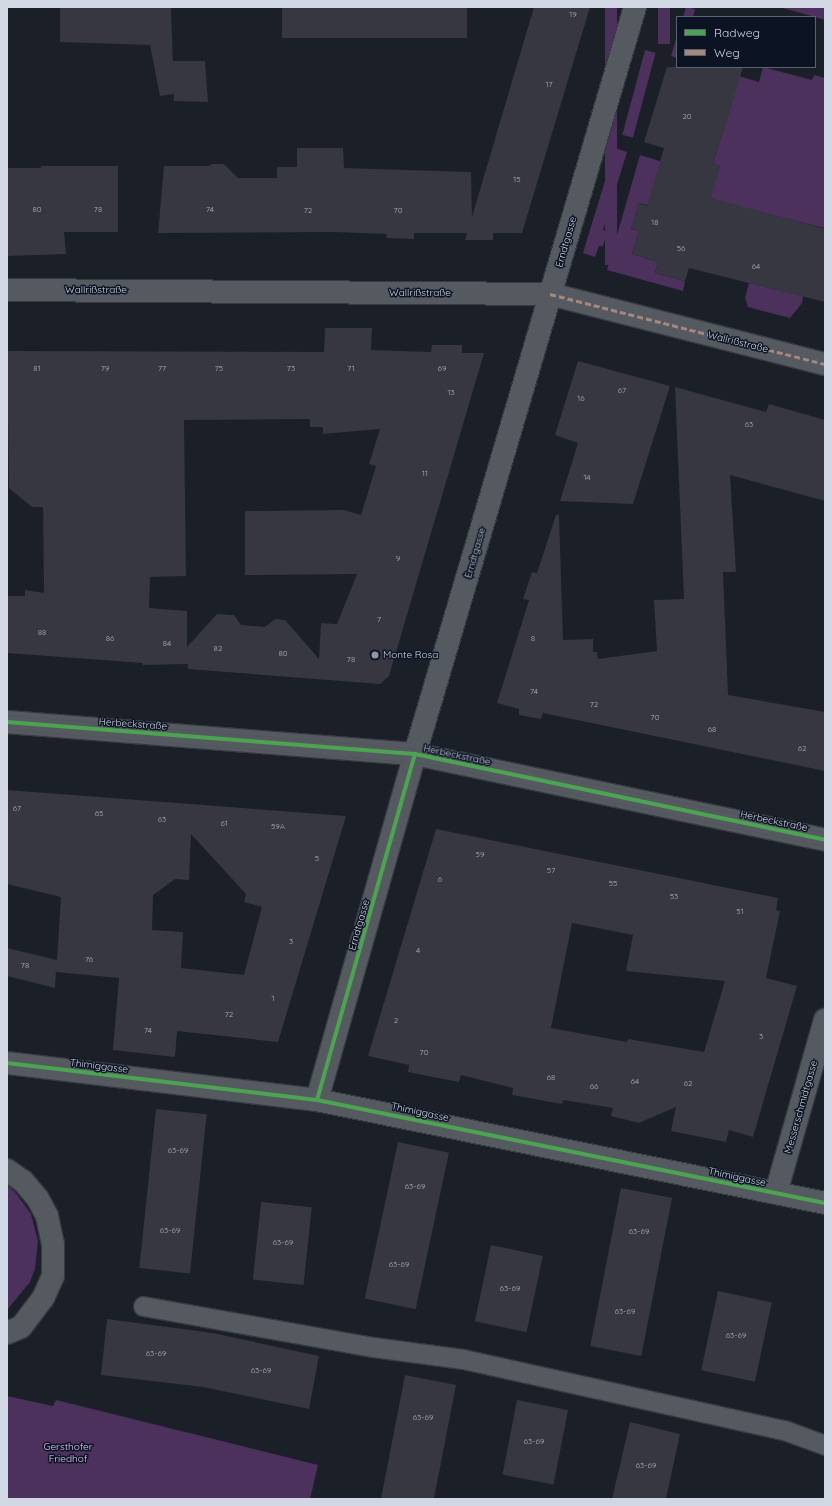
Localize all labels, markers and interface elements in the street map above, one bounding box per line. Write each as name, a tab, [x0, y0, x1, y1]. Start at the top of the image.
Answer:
house number: 19	[569, 10, 577, 20]
legend	[676, 16, 816, 68]
text: Radweg	[714, 25, 760, 40]
text: Weg	[714, 45, 740, 60]
house number: 17	[545, 80, 553, 90]
house number: 20	[682, 112, 692, 122]
house number: 15	[513, 175, 521, 185]
house number: 80	[32, 205, 42, 215]
house number: 78	[94, 205, 102, 215]
house number: 74	[206, 205, 214, 215]
house number: 72	[304, 206, 312, 216]
house number: 70	[394, 206, 402, 216]
street label: Erndtgasse	[553, 215, 579, 269]
house number: 18	[651, 218, 659, 228]
house number: 56	[677, 244, 685, 254]
house number: 64	[752, 262, 760, 272]
street label: Wallrißstraße	[65, 284, 127, 296]
street label: Wallrißstraße	[389, 287, 451, 299]
street label: Wallrißstraße	[707, 329, 769, 355]
house number: 81	[33, 364, 41, 374]
house number: 79	[101, 364, 109, 374]
house number: 77	[158, 364, 166, 374]
house number: 75	[215, 364, 223, 374]
house number: 73	[287, 364, 295, 374]
house number: 71	[347, 364, 355, 374]
house number: 69	[438, 364, 446, 374]
house number: 67	[618, 386, 626, 396]
house number: 13	[447, 388, 455, 398]
house number: 16	[577, 394, 585, 404]
house number: 63	[745, 420, 753, 430]
house number: 11	[422, 469, 428, 479]
house number: 14	[583, 473, 591, 483]
street label: Erndtgasse	[462, 526, 488, 580]
house number: 9	[396, 554, 400, 564]
house number: 7	[377, 615, 381, 625]
house number: 88	[38, 628, 46, 638]
house number: 86	[106, 634, 114, 644]
house number: 8	[531, 634, 535, 644]
house number: 84	[163, 639, 171, 649]
house number: 82	[214, 644, 222, 654]
house number: 80	[278, 649, 288, 659]
place label: Monte Rosa	[383, 649, 438, 661]
marker: Monte Rosa	[370, 650, 380, 660]
house number: 78	[347, 655, 355, 665]
house number: 74	[530, 687, 538, 697]
house number: 72	[590, 700, 598, 710]
house number: 70	[651, 713, 659, 723]
street label: Herbeckstraße	[98, 716, 168, 732]
house number: 68	[708, 725, 716, 735]
street label: Herbeckstraße	[422, 742, 492, 768]
house number: 62	[798, 744, 806, 754]
house number: 67	[13, 804, 21, 814]
street label: Herbeckstraße	[739, 808, 809, 834]
house number: 65	[95, 809, 103, 819]
house number: 63	[158, 815, 166, 825]
house number: 61	[220, 819, 228, 829]
house number: 59A	[271, 822, 285, 832]
house number: 59	[476, 850, 484, 860]
house number: 5	[315, 854, 319, 864]
house number: 57	[547, 866, 555, 876]
house number: 6	[438, 875, 442, 885]
house number: 55	[609, 879, 617, 889]
house number: 53	[670, 892, 678, 902]
street label: Erndtgasse	[346, 898, 372, 952]
house number: 51	[736, 907, 744, 917]
house number: 3	[289, 937, 293, 947]
house number: 4	[416, 946, 420, 956]
house number: 76	[85, 955, 93, 965]
house number: 78	[21, 961, 29, 971]
house number: 1	[272, 994, 274, 1004]
house number: 72	[225, 1010, 233, 1020]
house number: 2	[394, 1016, 398, 1026]
house number: 74	[144, 1026, 152, 1036]
house number: 3	[759, 1032, 763, 1042]
house number: 70	[420, 1048, 428, 1058]
street label: Thimiggasse	[69, 1056, 129, 1076]
street label: Messerschmidtgasse	[782, 1059, 820, 1155]
house number: 68	[547, 1073, 555, 1083]
house number: 64	[631, 1077, 639, 1087]
house number: 62	[684, 1079, 692, 1089]
house number: 66	[590, 1082, 598, 1092]
street label: Thimiggasse	[390, 1100, 450, 1124]
house number: 63-69	[168, 1146, 188, 1156]
street label: Thimiggasse	[707, 1165, 767, 1189]
house number: 63-69	[405, 1182, 425, 1192]
house number: 63-69	[160, 1226, 180, 1236]
house number: 63-69	[629, 1227, 649, 1237]
house number: 63-69	[273, 1238, 293, 1248]
house number: 63-69	[389, 1260, 409, 1270]
house number: 63-69	[500, 1284, 520, 1294]
house number: 63-69	[615, 1307, 635, 1317]
house number: 63-69	[726, 1331, 746, 1341]
house number: 63-69	[146, 1349, 166, 1359]
house number: 63-69	[251, 1366, 271, 1376]
house number: 63-69	[413, 1413, 433, 1423]
house number: 63-69	[524, 1437, 544, 1447]
park label: Gersthofer Friedhof	[44, 1440, 92, 1464]
house number: 63-69	[636, 1461, 656, 1471]

